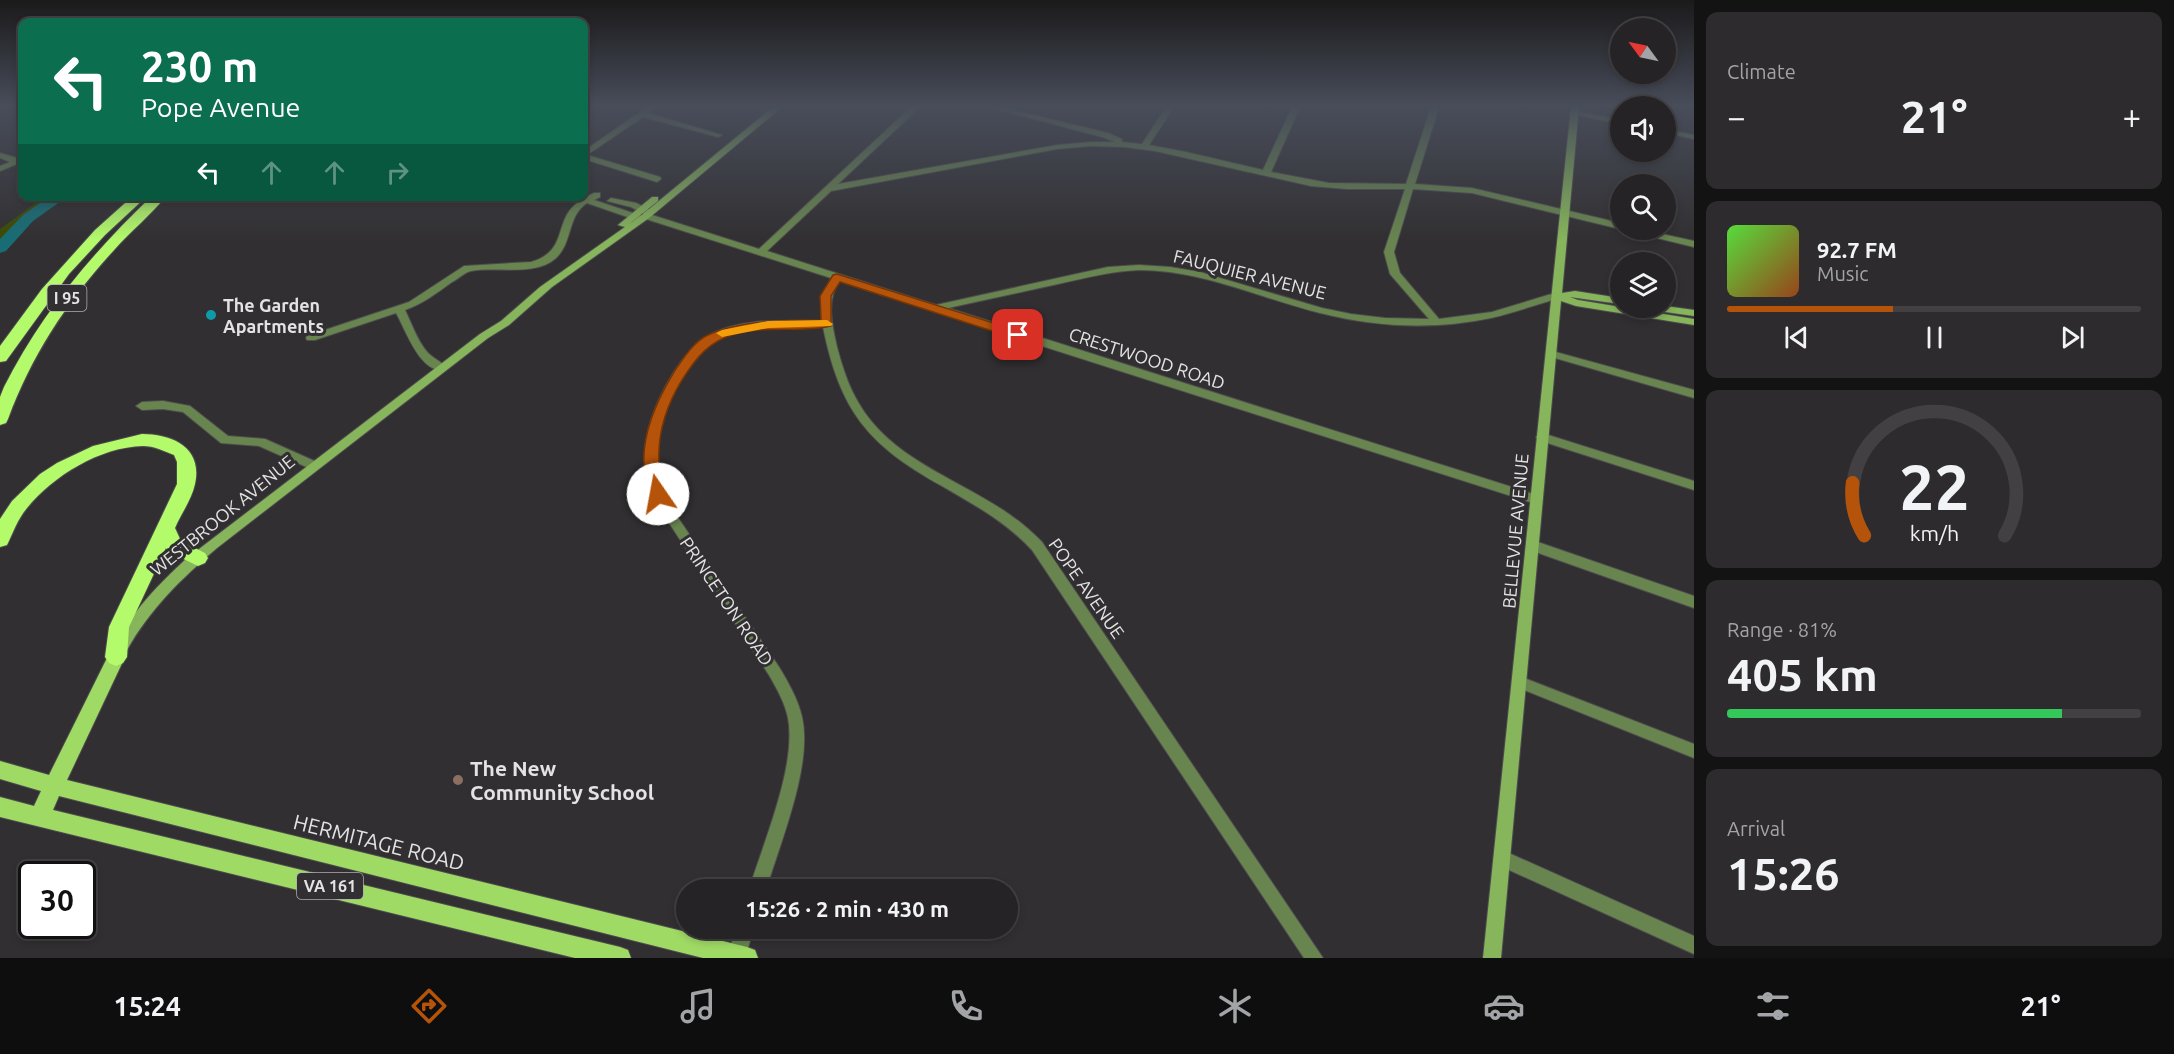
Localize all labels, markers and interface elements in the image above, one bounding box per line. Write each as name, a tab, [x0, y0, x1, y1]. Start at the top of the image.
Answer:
north arrow	[1610, 18, 1676, 84]
map controls	[1610, 18, 1676, 318]
icon: left	[42, 42, 120, 120]
text: 230 m	[141, 43, 258, 90]
text: Climate	[1727, 60, 1796, 83]
text: 21°	[1901, 91, 1967, 142]
text: Pope Avenue	[141, 92, 301, 122]
button: sound	[1610, 96, 1676, 162]
text: −	[1727, 98, 1746, 135]
text: +	[2122, 98, 2141, 135]
icon: left	[192, 156, 225, 189]
icon: ahead	[255, 156, 288, 189]
icon: ahead	[318, 156, 351, 189]
icon: right	[381, 156, 414, 189]
button: search	[1610, 174, 1676, 240]
text: 92.7 FM	[1817, 237, 1897, 262]
street label: FAUQUIER AVENUE	[1171, 245, 1328, 304]
button: layers	[1610, 252, 1676, 318]
text: Music	[1817, 262, 1869, 285]
road number: I 95	[48, 285, 86, 311]
place label: The Garden Apartments	[223, 295, 324, 336]
marker: The Garden Apartments	[204, 308, 218, 322]
pin	[992, 309, 1043, 360]
icon: arrive	[1001, 318, 1034, 351]
icon: previous	[1780, 321, 1813, 354]
icon: pause	[1918, 321, 1951, 354]
icon: next	[2056, 321, 2089, 354]
street label: CRESTWOOD ROAD	[1066, 323, 1228, 393]
street label: WESTBROOK AVENUE	[146, 451, 298, 579]
text: 22	[1899, 452, 1969, 522]
street label: BELLEVUE AVENUE	[1498, 453, 1532, 609]
position arrow	[626, 462, 690, 526]
text: km/h	[1909, 521, 1959, 545]
street label: PRINCETON ROAD	[677, 533, 777, 669]
street label: POPE AVENUE	[1045, 534, 1129, 642]
text: Range · 81%	[1727, 618, 1837, 641]
text: 405 km	[1727, 649, 1878, 700]
place label: The New Community School	[470, 756, 654, 804]
marker: The New Community School	[451, 773, 465, 787]
street label: HERMITAGE ROAD	[291, 809, 467, 875]
text: Arrival	[1727, 817, 1785, 840]
text: 15:26	[1727, 848, 1840, 899]
speed limit sign: 30	[18, 861, 96, 939]
road number: VA 161	[297, 873, 363, 899]
text: 15:26 · 2 min · 430 m	[745, 896, 949, 921]
icon: directions	[408, 985, 450, 1027]
icon: music	[677, 985, 719, 1027]
icon: phone	[945, 985, 987, 1027]
icon: climate	[1214, 985, 1256, 1027]
icon: car	[1483, 985, 1525, 1027]
icon: filters	[1752, 985, 1794, 1027]
text: 15:24	[113, 991, 181, 1021]
text: 21°	[2021, 991, 2061, 1021]

